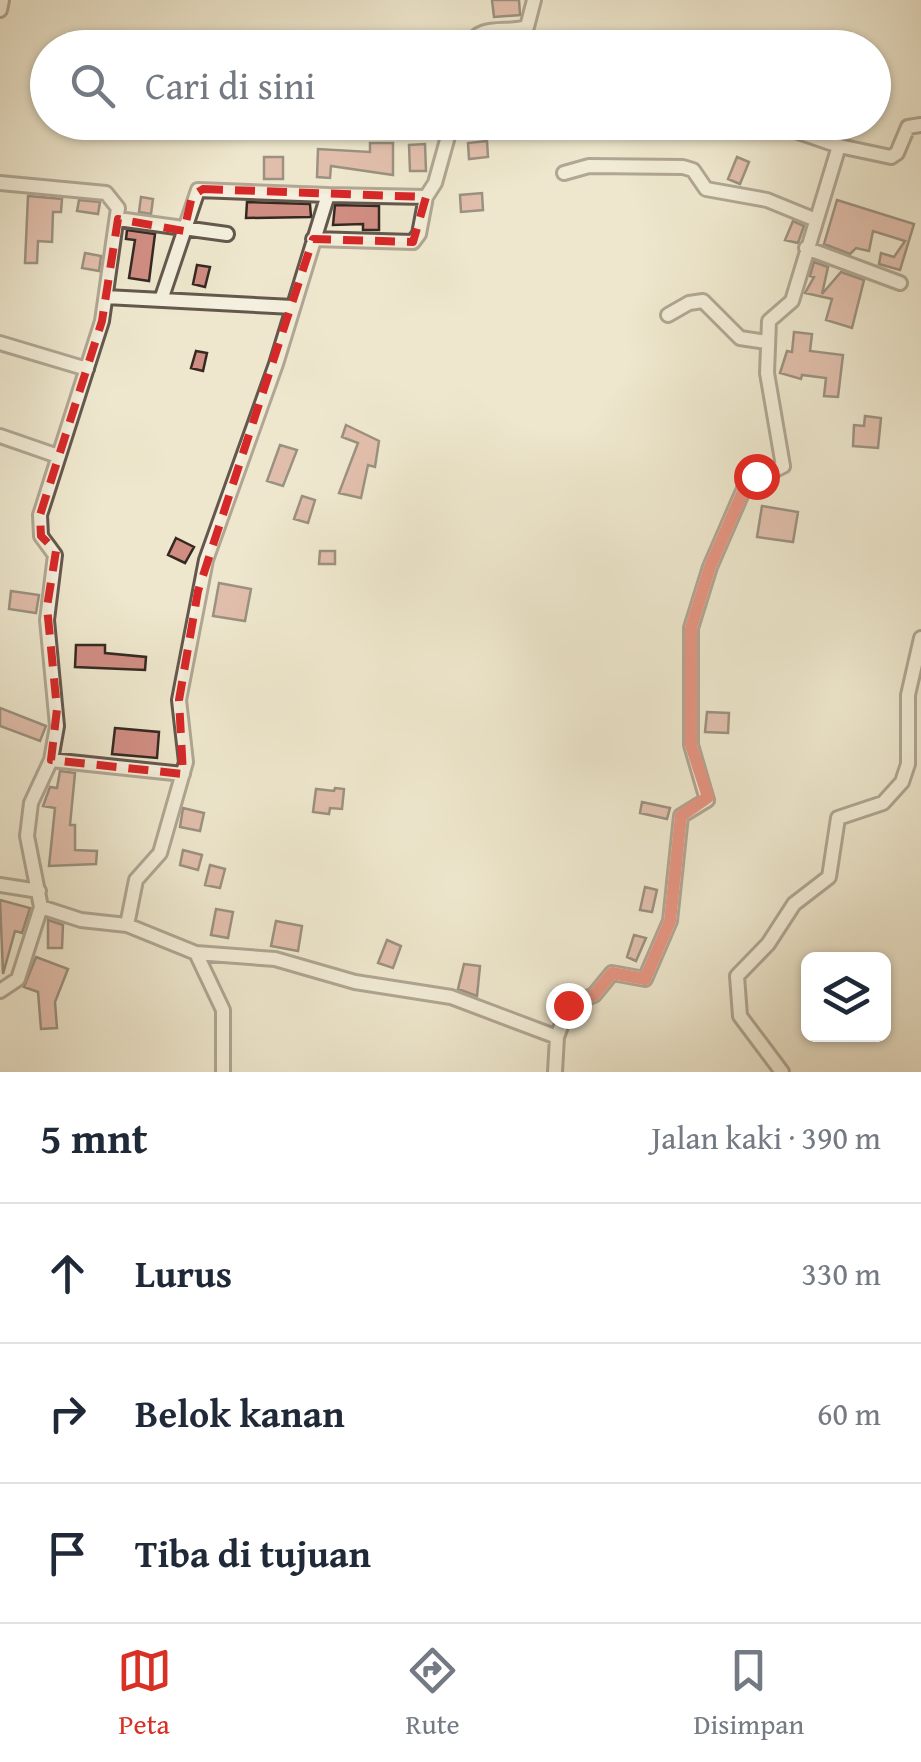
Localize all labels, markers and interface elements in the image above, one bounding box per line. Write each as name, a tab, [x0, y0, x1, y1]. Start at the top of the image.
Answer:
search box	[30, 30, 891, 140]
text: Cari di sini	[145, 57, 315, 113]
icon: search	[65, 58, 120, 113]
route start	[734, 454, 780, 500]
map controls	[801, 952, 891, 1042]
button: layers	[801, 952, 891, 1042]
route end	[546, 983, 592, 1029]
text: 5 mnt	[40, 1107, 148, 1168]
text: Jalan kaki · 390 m	[651, 1114, 881, 1161]
text: Lurus	[135, 1245, 232, 1301]
icon: ahead	[40, 1246, 95, 1301]
text: 330 m	[802, 1250, 881, 1297]
text: Belok kanan	[135, 1385, 345, 1441]
icon: right	[40, 1386, 95, 1441]
text: 60 m	[817, 1390, 881, 1437]
text: Tiba di tujuan	[135, 1525, 371, 1581]
icon: arrive	[40, 1526, 95, 1581]
tab: Peta	[117, 1643, 172, 1744]
tab: Rute	[405, 1643, 460, 1744]
tab: Disimpan	[693, 1643, 804, 1744]

